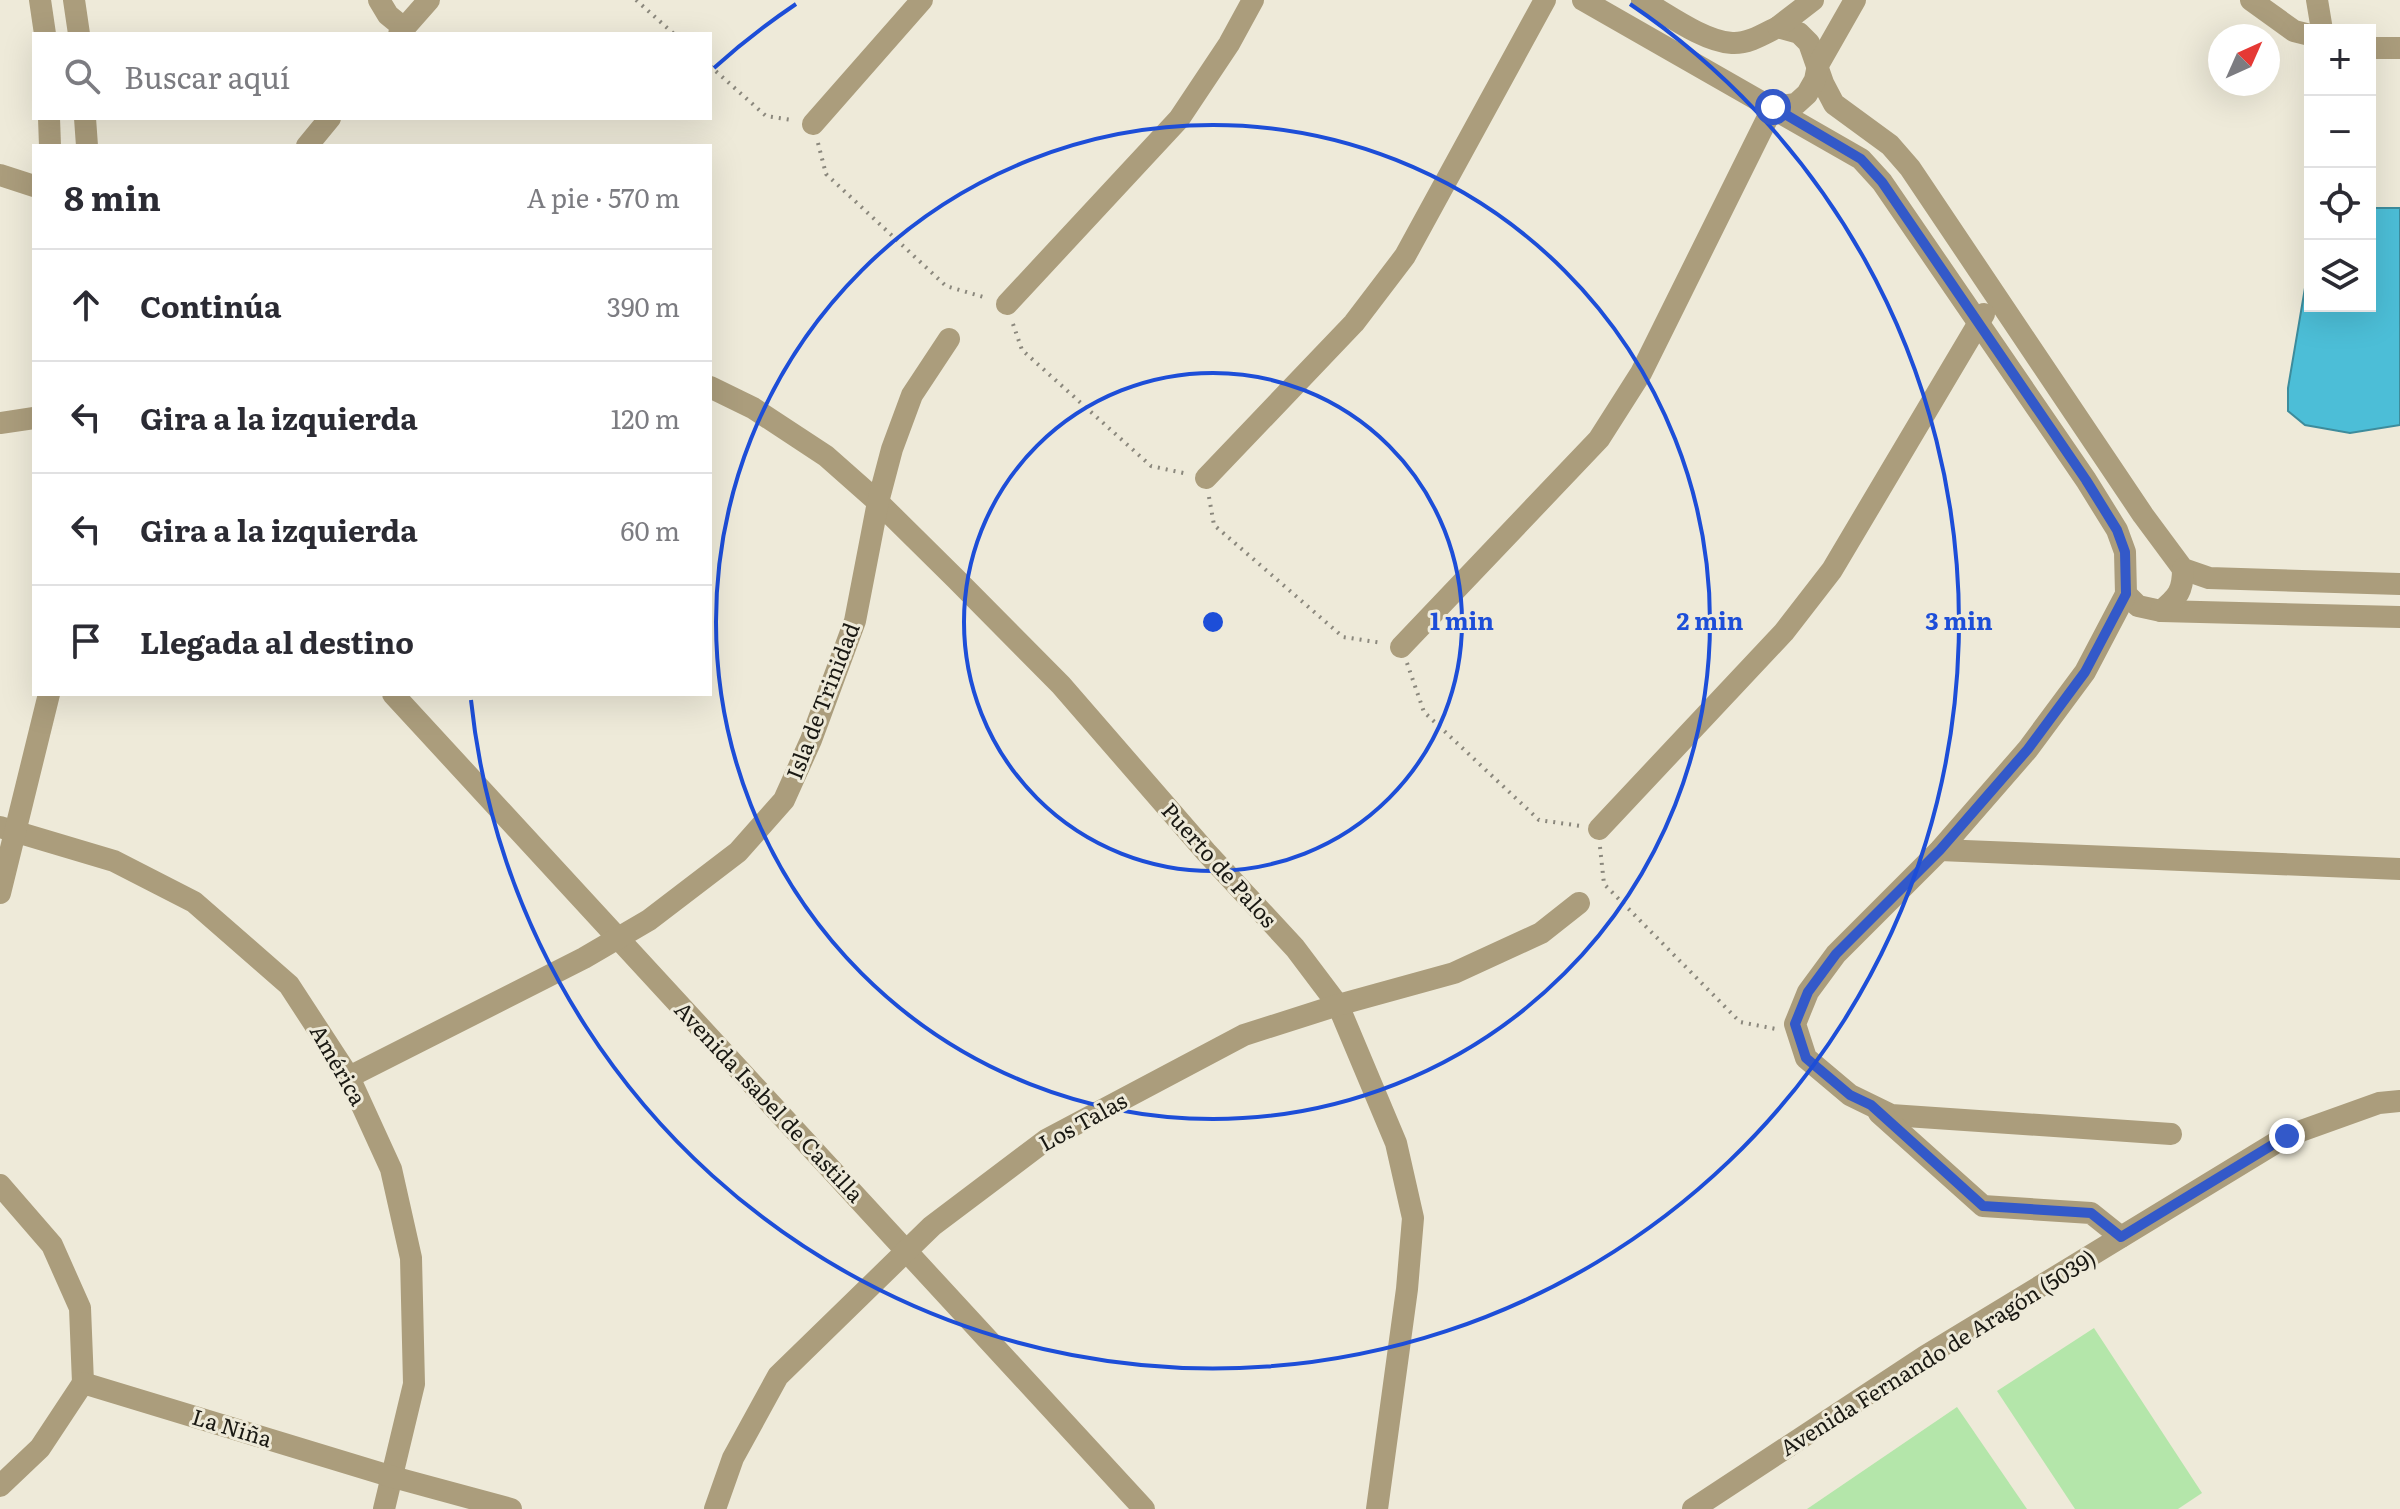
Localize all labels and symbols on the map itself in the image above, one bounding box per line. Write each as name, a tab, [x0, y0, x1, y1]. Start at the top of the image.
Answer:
north arrow	[2208, 24, 2280, 96]
route start	[1755, 89, 1791, 125]
text: 1 min	[1430, 602, 1494, 637]
text: 2 min	[1676, 602, 1744, 637]
text: 3 min	[1925, 602, 1993, 637]
centre of rings	[1199, 608, 1227, 636]
street label: Isla de Trinidad	[777, 617, 867, 784]
street label: Puerto de Palos	[1155, 794, 1286, 934]
street label: Avenida Isabel de Castilla	[668, 993, 872, 1209]
street label: América	[303, 1018, 376, 1111]
street label: Los Talas	[1032, 1083, 1132, 1158]
route end	[2269, 1118, 2305, 1154]
street label: Avenida Fernando de Aragón (5039)	[1773, 1240, 2102, 1463]
street label: La Niña	[189, 1399, 276, 1454]

